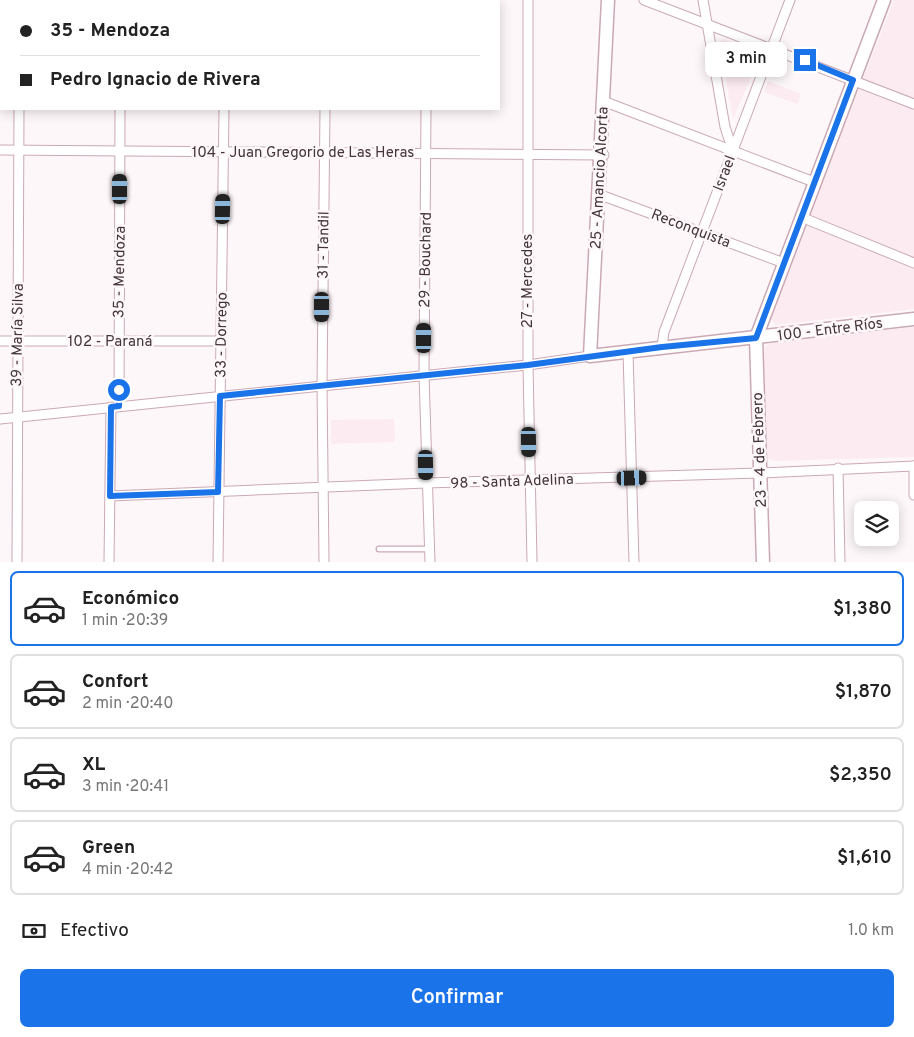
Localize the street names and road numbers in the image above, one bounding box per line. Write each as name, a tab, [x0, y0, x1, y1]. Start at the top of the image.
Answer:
street label: 25 - Amancio Alcorta	[587, 106, 614, 250]
street label: 104 - Juan Gregorio de Las Heras	[192, 144, 414, 163]
street label: Israel	[710, 153, 741, 194]
street label: Reconquista	[648, 206, 733, 253]
street label: 31 - Tandil	[314, 211, 335, 279]
street label: 29 - Bouchard	[416, 212, 437, 308]
street label: 35 - Mendoza	[110, 226, 131, 318]
street label: 27 - Mercedes	[519, 234, 538, 328]
street label: 39 - María Silva	[8, 283, 29, 387]
street label: 33 - Dorrego	[212, 292, 233, 378]
street label: 100 - Entre Ríos	[776, 315, 884, 346]
street label: 102 - Paraná	[68, 333, 152, 352]
street label: 23 - 4 de Febrero	[749, 392, 772, 508]
street label: 98 - Santa Adelina	[450, 471, 574, 494]

